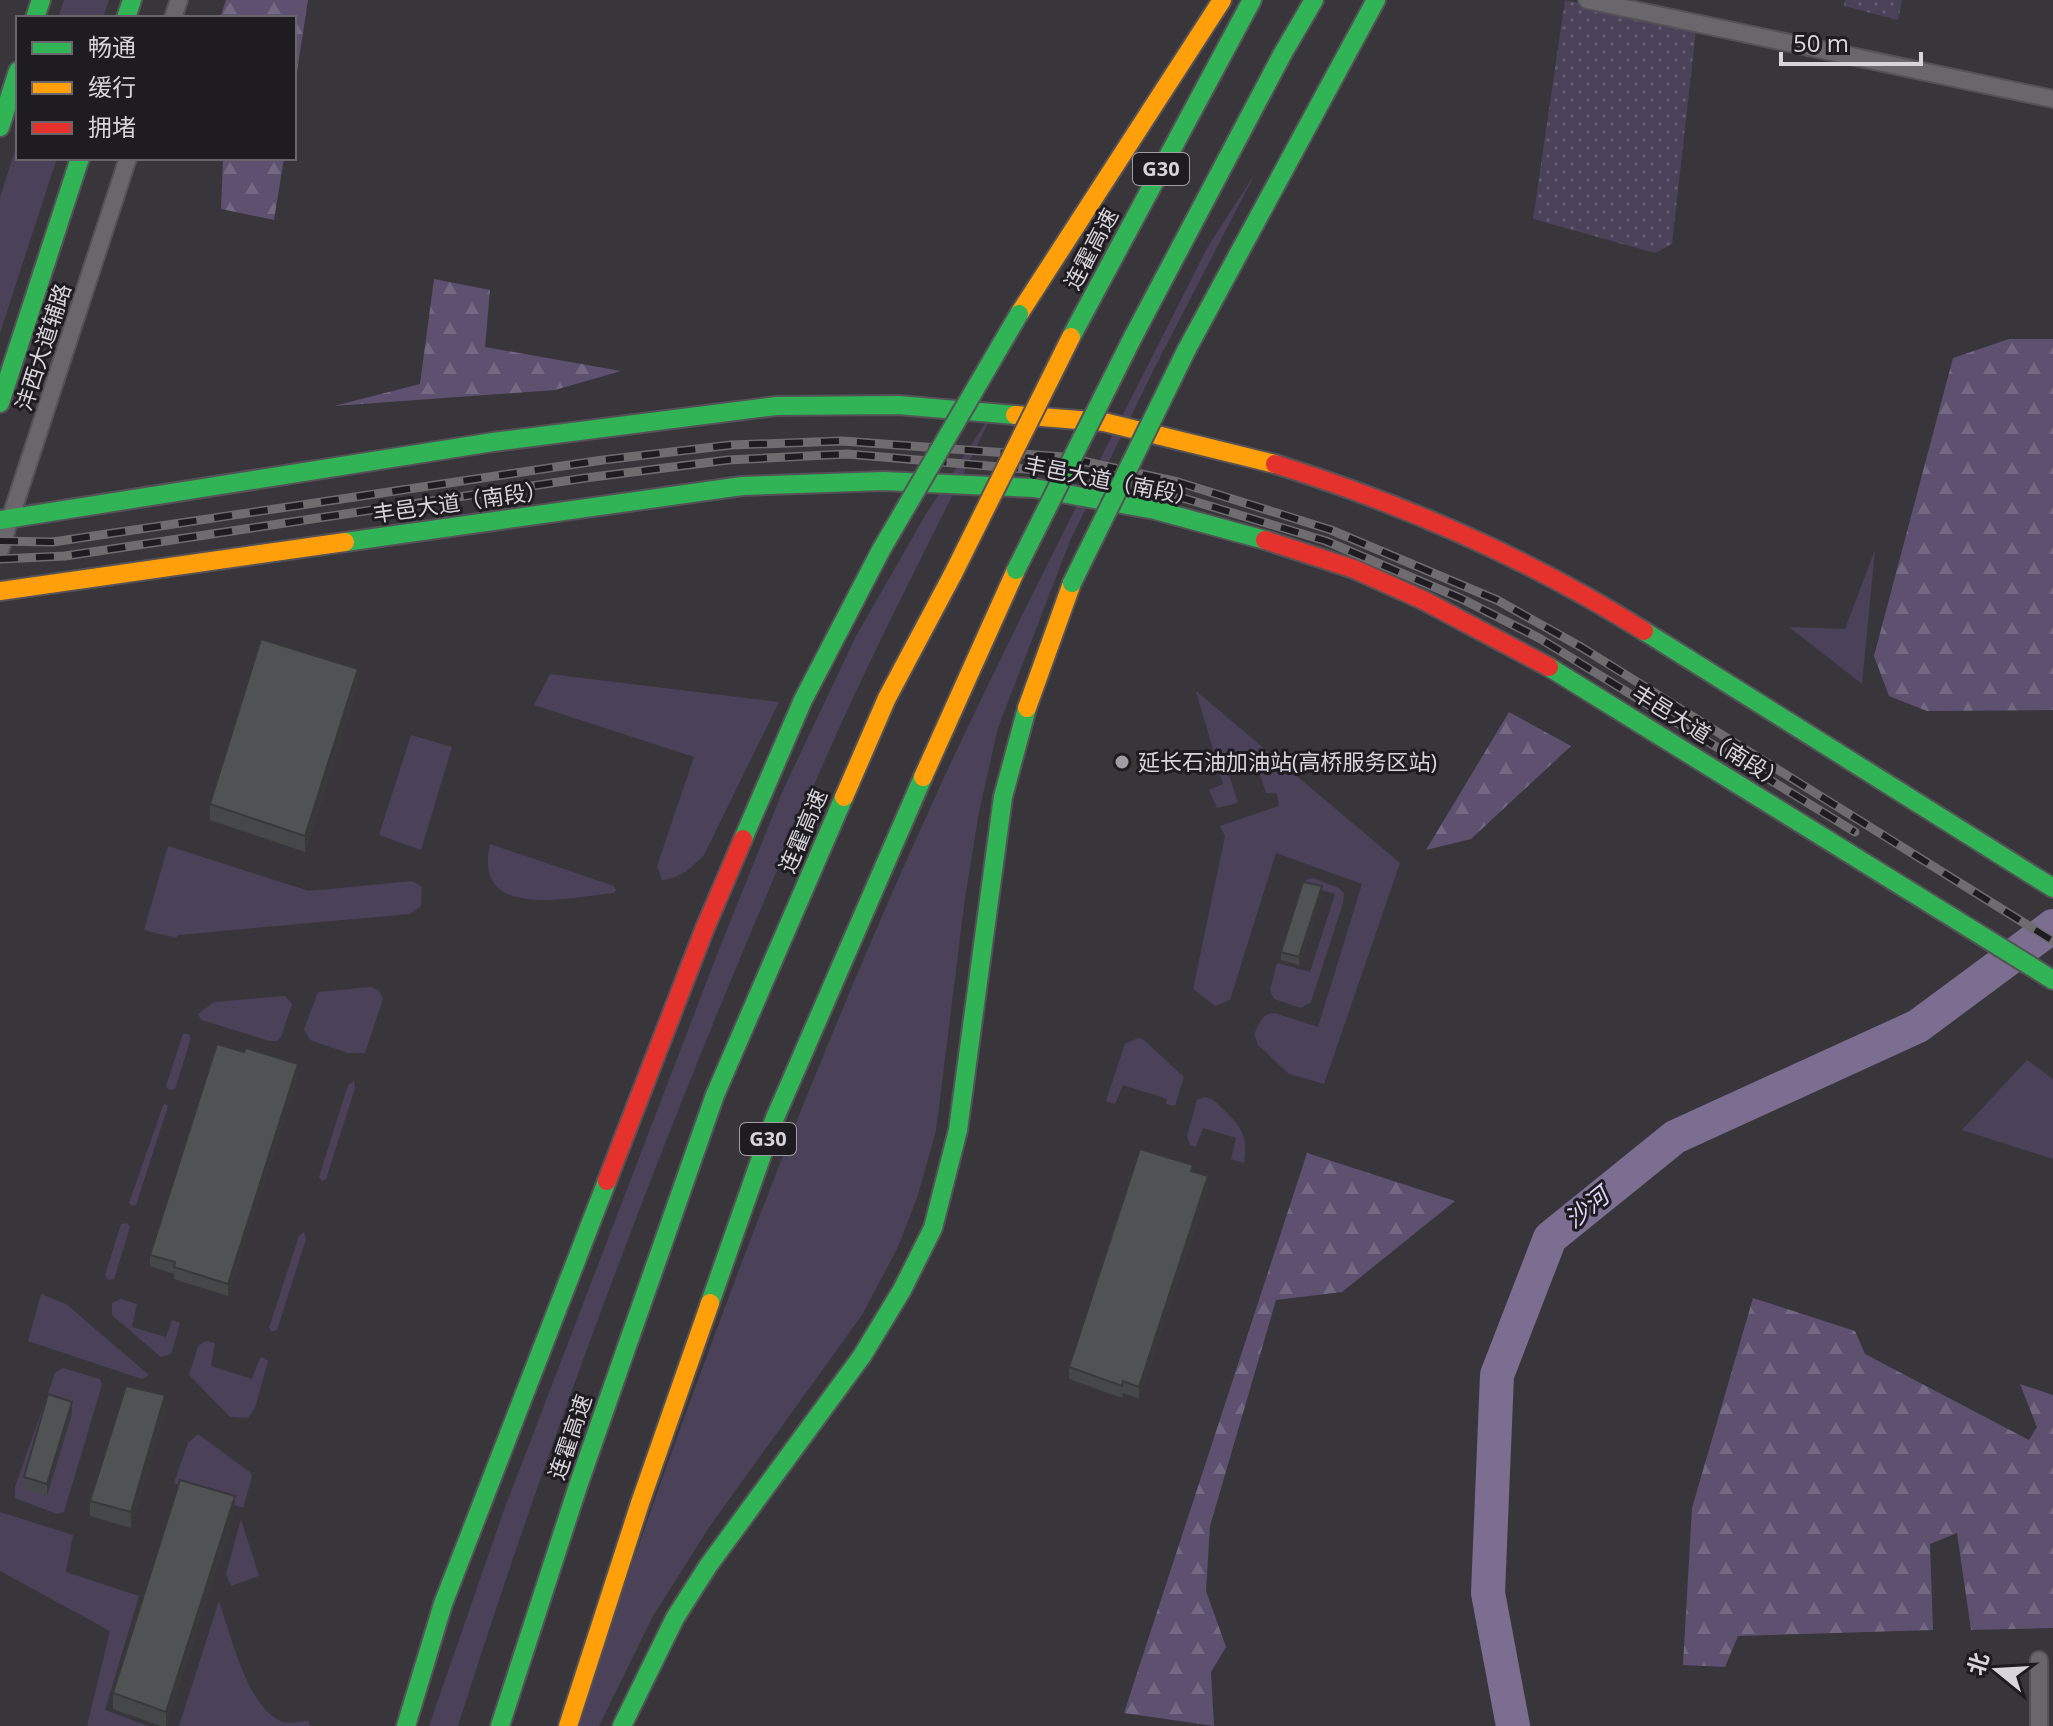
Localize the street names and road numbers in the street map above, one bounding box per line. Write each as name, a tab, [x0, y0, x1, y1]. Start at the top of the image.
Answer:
road number: G30	[1133, 153, 1189, 185]
street label: 连霍高速	[1056, 203, 1124, 294]
street label: 沣西大道辅路	[7, 279, 77, 414]
street label: 丰邑大道（南段）	[1022, 449, 1200, 512]
street label: 丰邑大道（南段）	[371, 474, 549, 528]
street label: 丰邑大道（南段）	[1627, 677, 1792, 796]
street label: 连霍高速	[771, 784, 833, 877]
road number: G30	[740, 1123, 796, 1155]
street label: 连霍高速	[541, 1390, 598, 1483]

